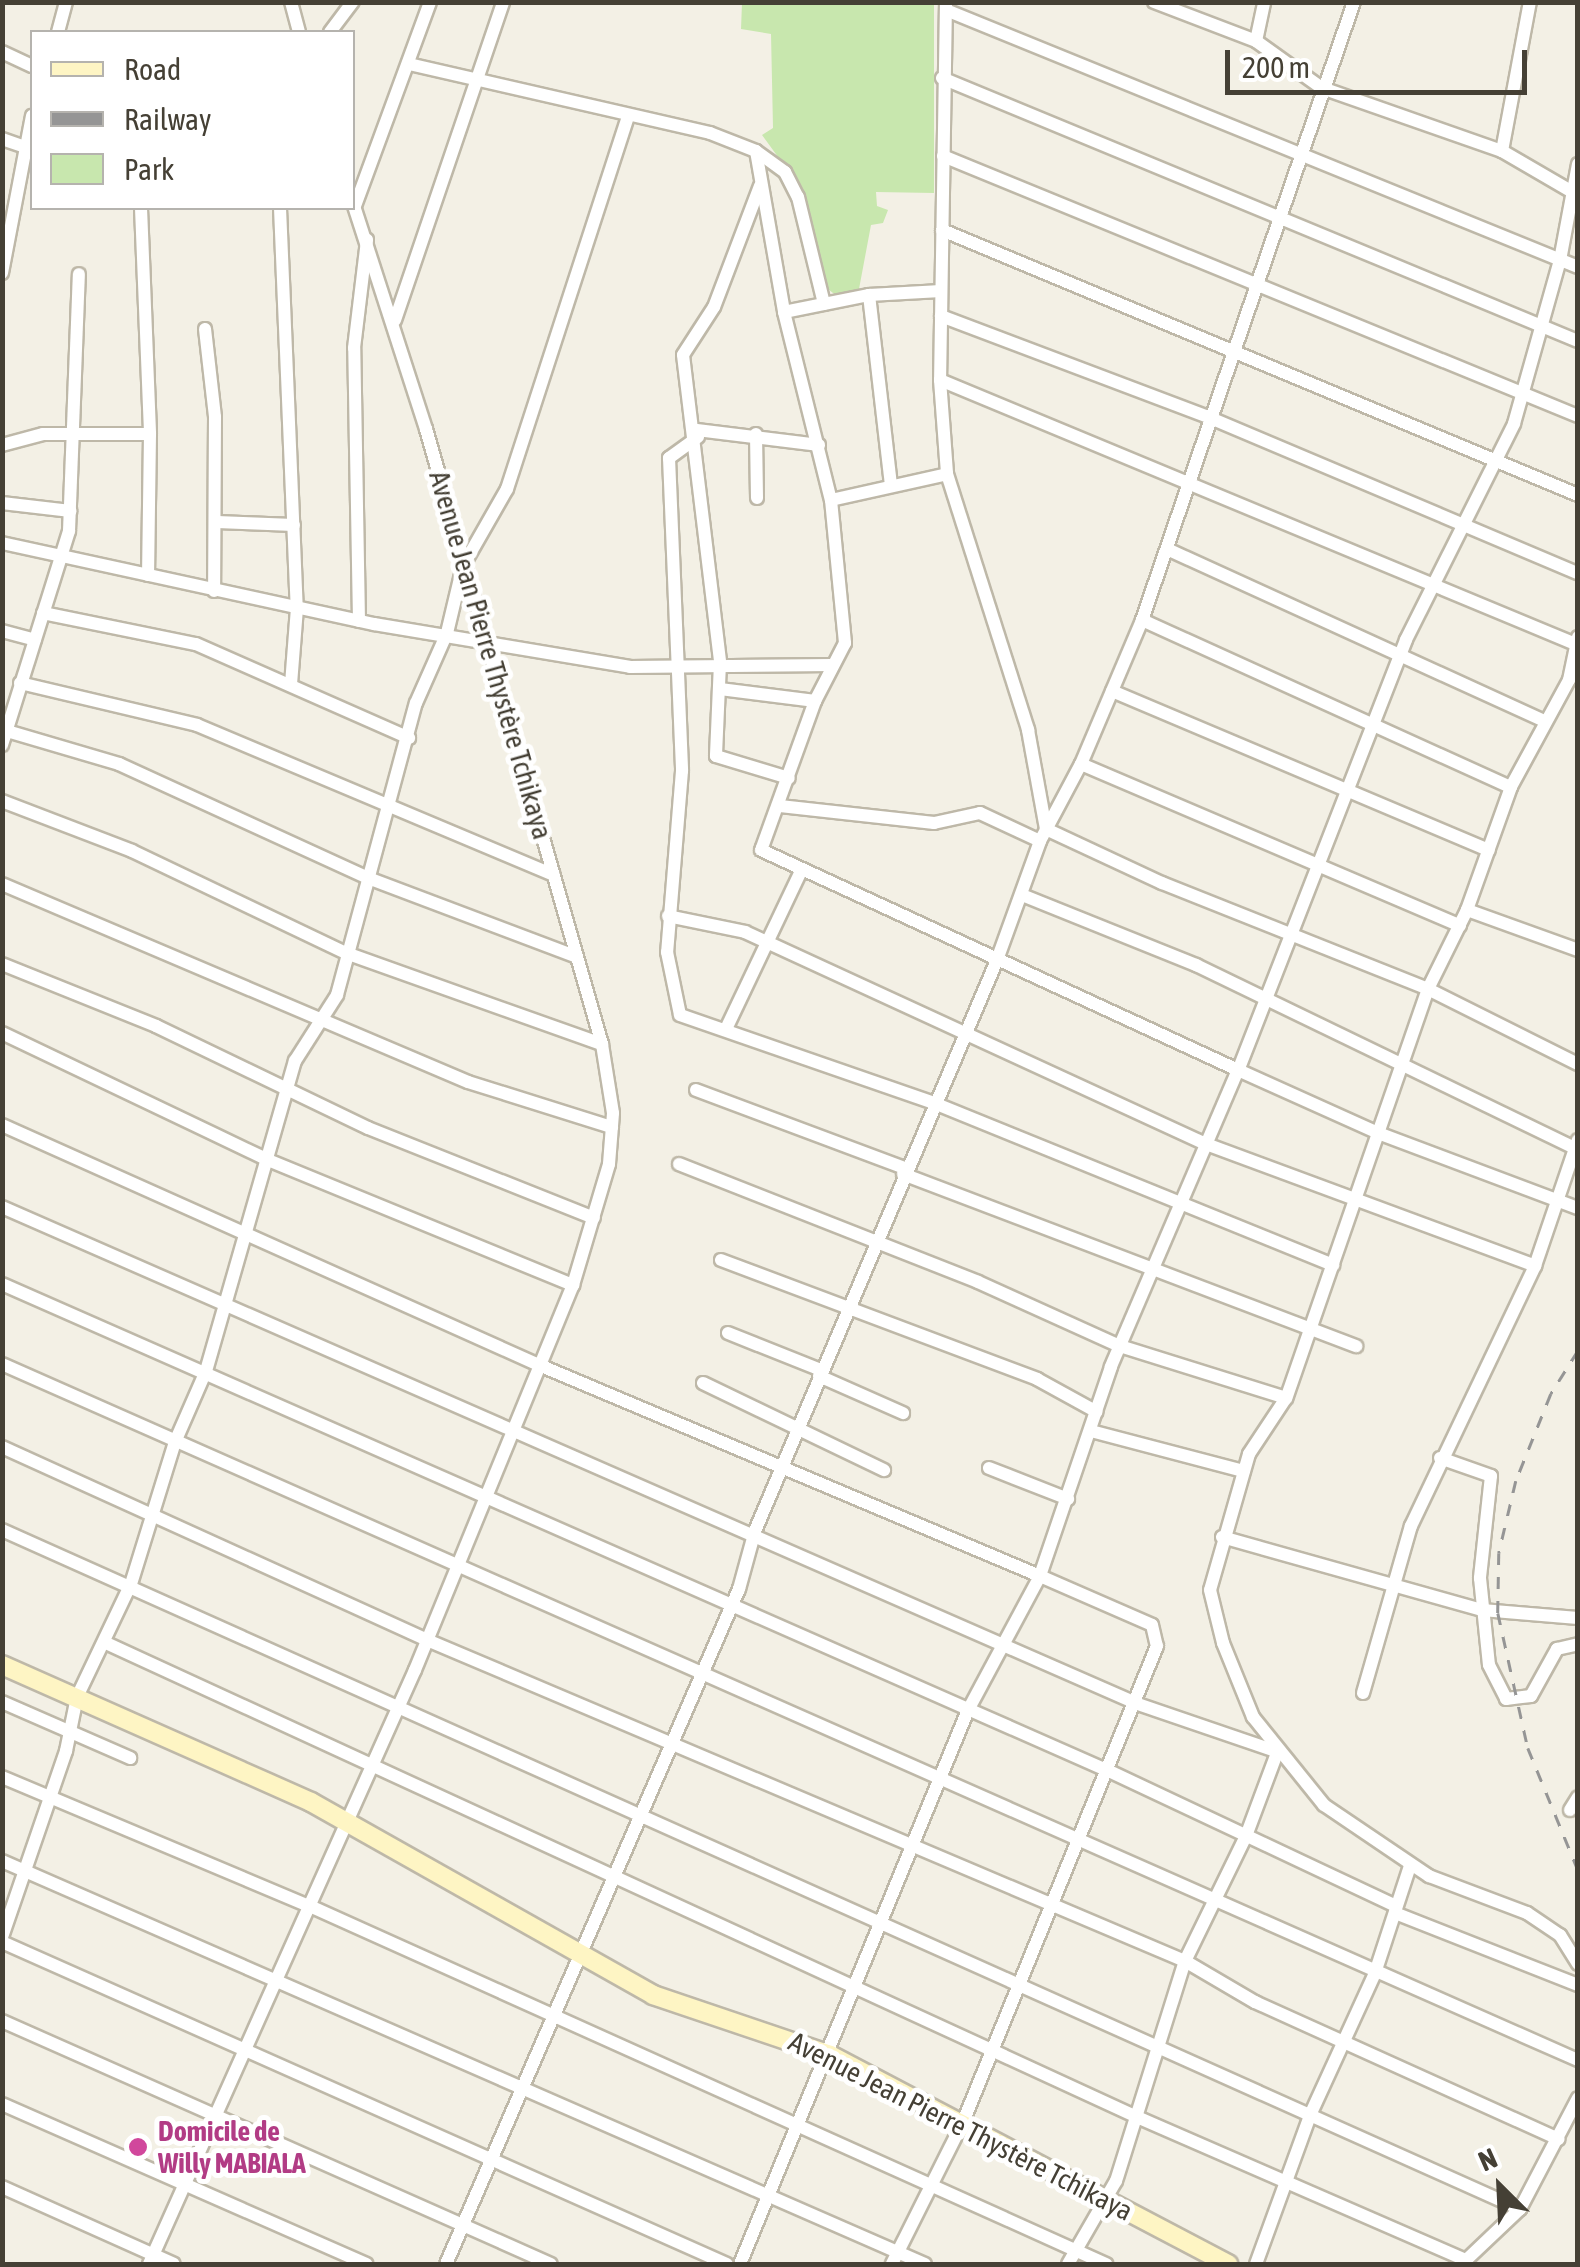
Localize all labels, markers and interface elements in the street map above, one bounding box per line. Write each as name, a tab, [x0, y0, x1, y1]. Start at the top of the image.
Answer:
legend	[30, 30, 355, 210]
scale bar	[1230, 30, 1532, 92]
text: 200 m	[1242, 50, 1310, 84]
text: Road	[124, 52, 181, 86]
text: Railway	[124, 102, 211, 136]
text: Park	[124, 152, 174, 186]
street label: Avenue Jean Pierre Thystère Tchikaya	[422, 467, 560, 843]
street label: Avenue Jean Pierre Thystère Tchikaya	[783, 2024, 1139, 2228]
place label: Domicile de Willy MABIALA	[158, 2114, 306, 2180]
marker: Domicile de Willy MABIALA	[127, 2136, 149, 2158]
north arrow	[1450, 2137, 1550, 2237]
text: N	[1474, 2142, 1502, 2178]

